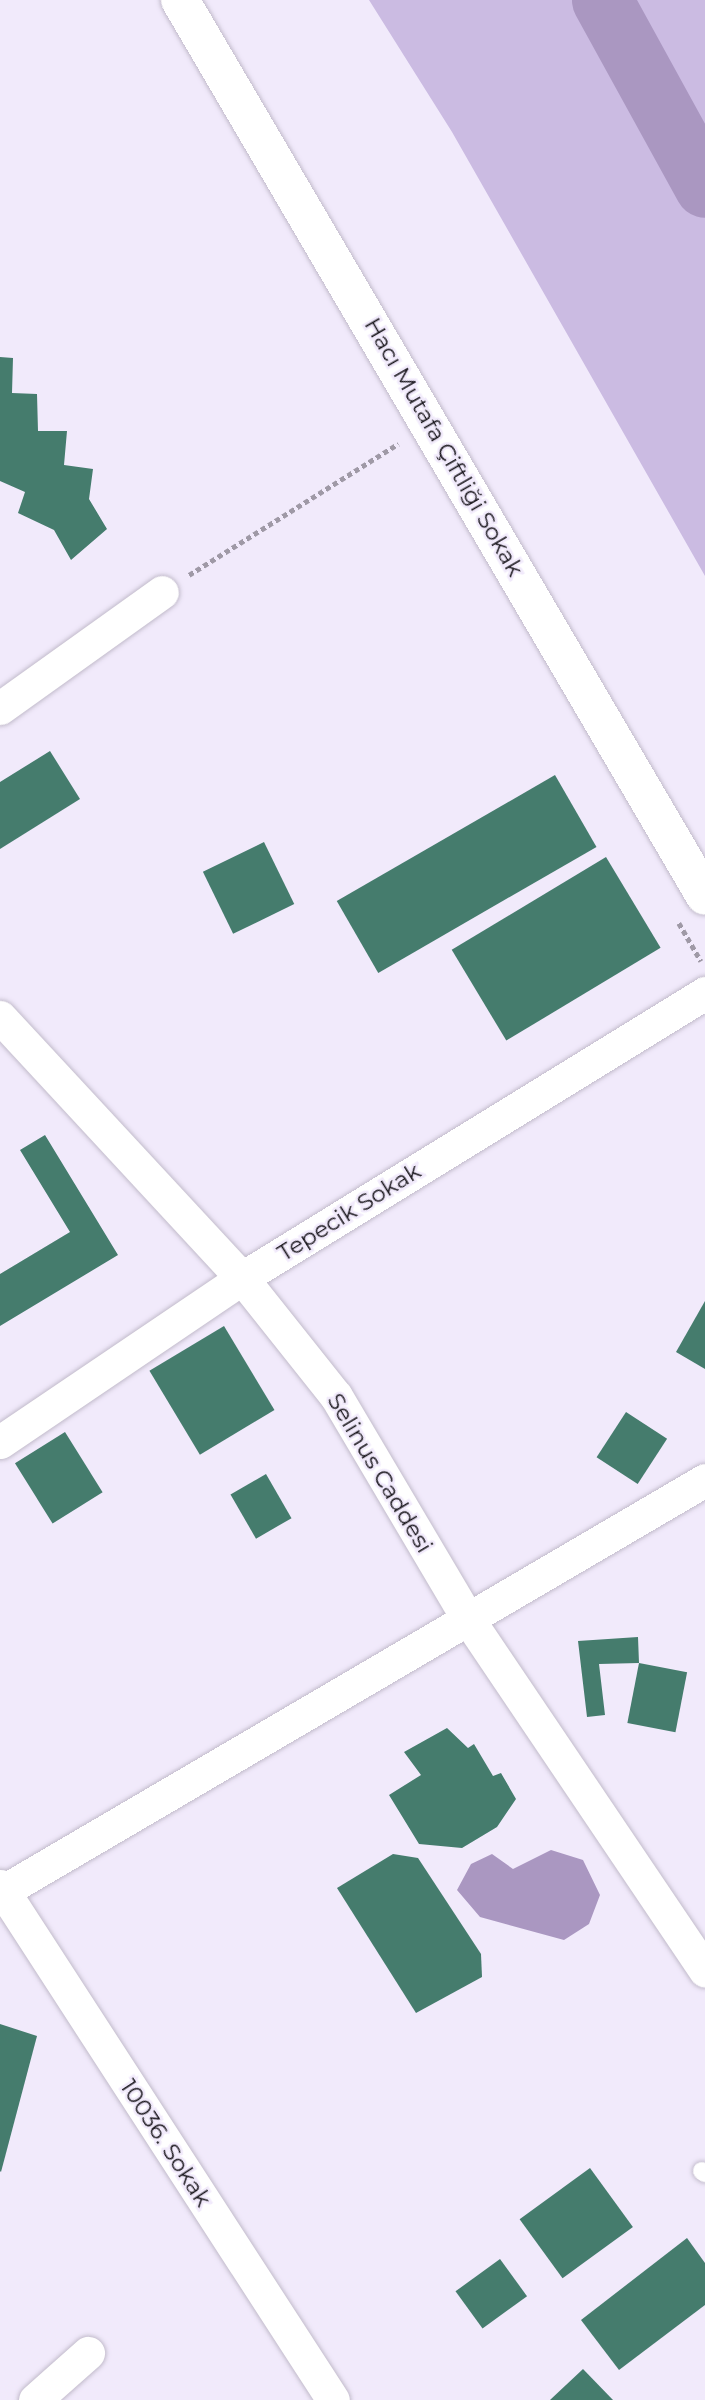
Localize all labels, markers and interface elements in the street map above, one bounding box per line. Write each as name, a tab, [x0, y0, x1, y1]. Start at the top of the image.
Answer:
street label: Hacı Mutafa Çiftliği Sokak	[359, 313, 529, 581]
street label: Tepecik Sokak	[272, 1157, 426, 1267]
street label: Selinus Caddesi	[322, 1388, 438, 1558]
street label: 10036. Sokak	[115, 2074, 217, 2212]

